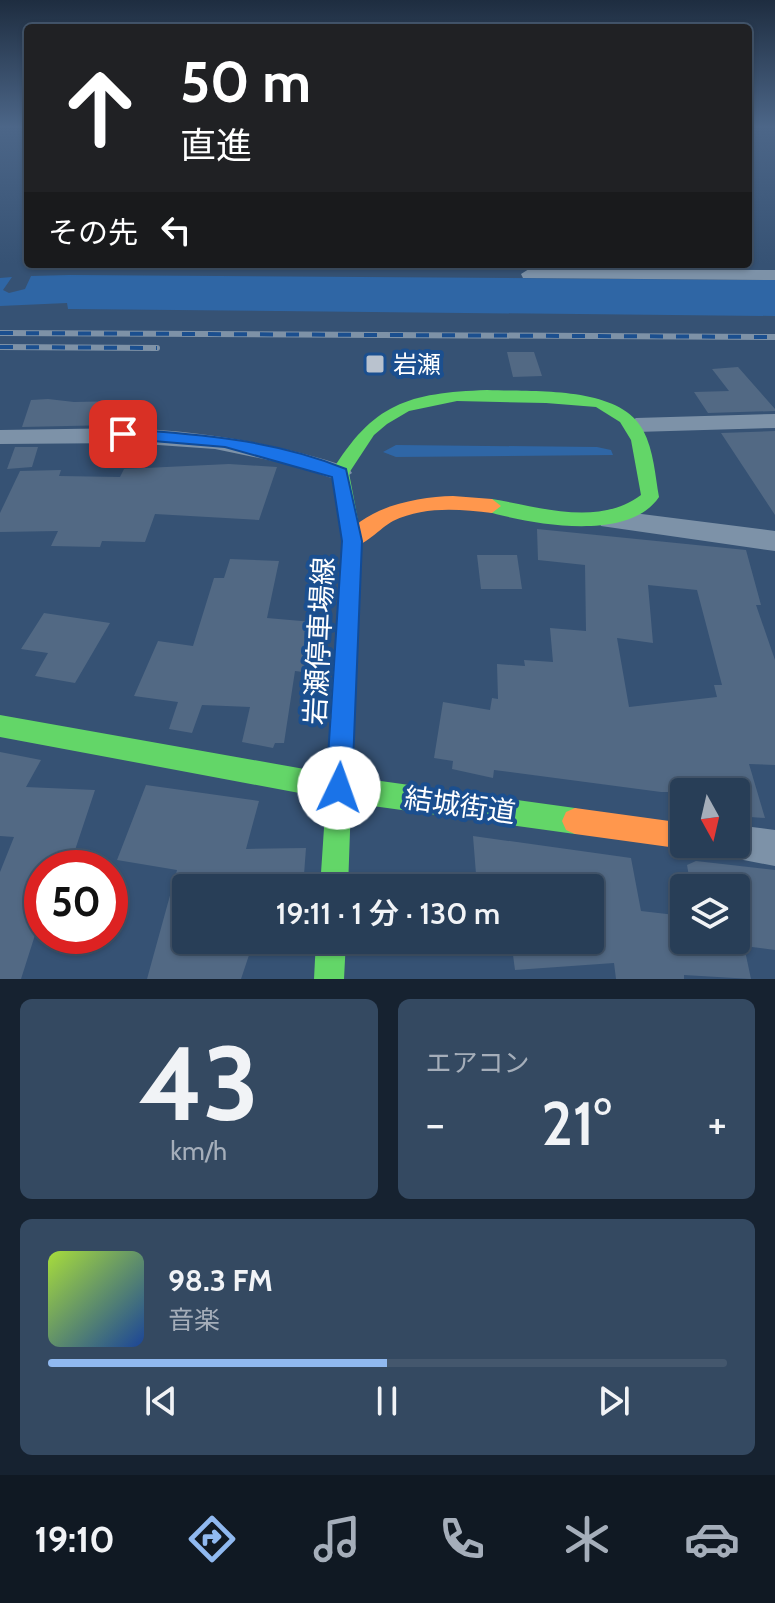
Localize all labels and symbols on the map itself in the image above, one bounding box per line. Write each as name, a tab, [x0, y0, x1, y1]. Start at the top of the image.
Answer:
place label: 岩瀬	[393, 350, 441, 379]
marker: 岩瀬	[364, 353, 386, 375]
pin	[89, 400, 157, 468]
street label: 岩瀬停車場線	[298, 556, 340, 726]
position arrow	[297, 746, 381, 830]
north arrow	[670, 778, 750, 858]
street label: 結城街道	[402, 780, 518, 830]
speed limit sign: 50	[24, 850, 128, 954]

